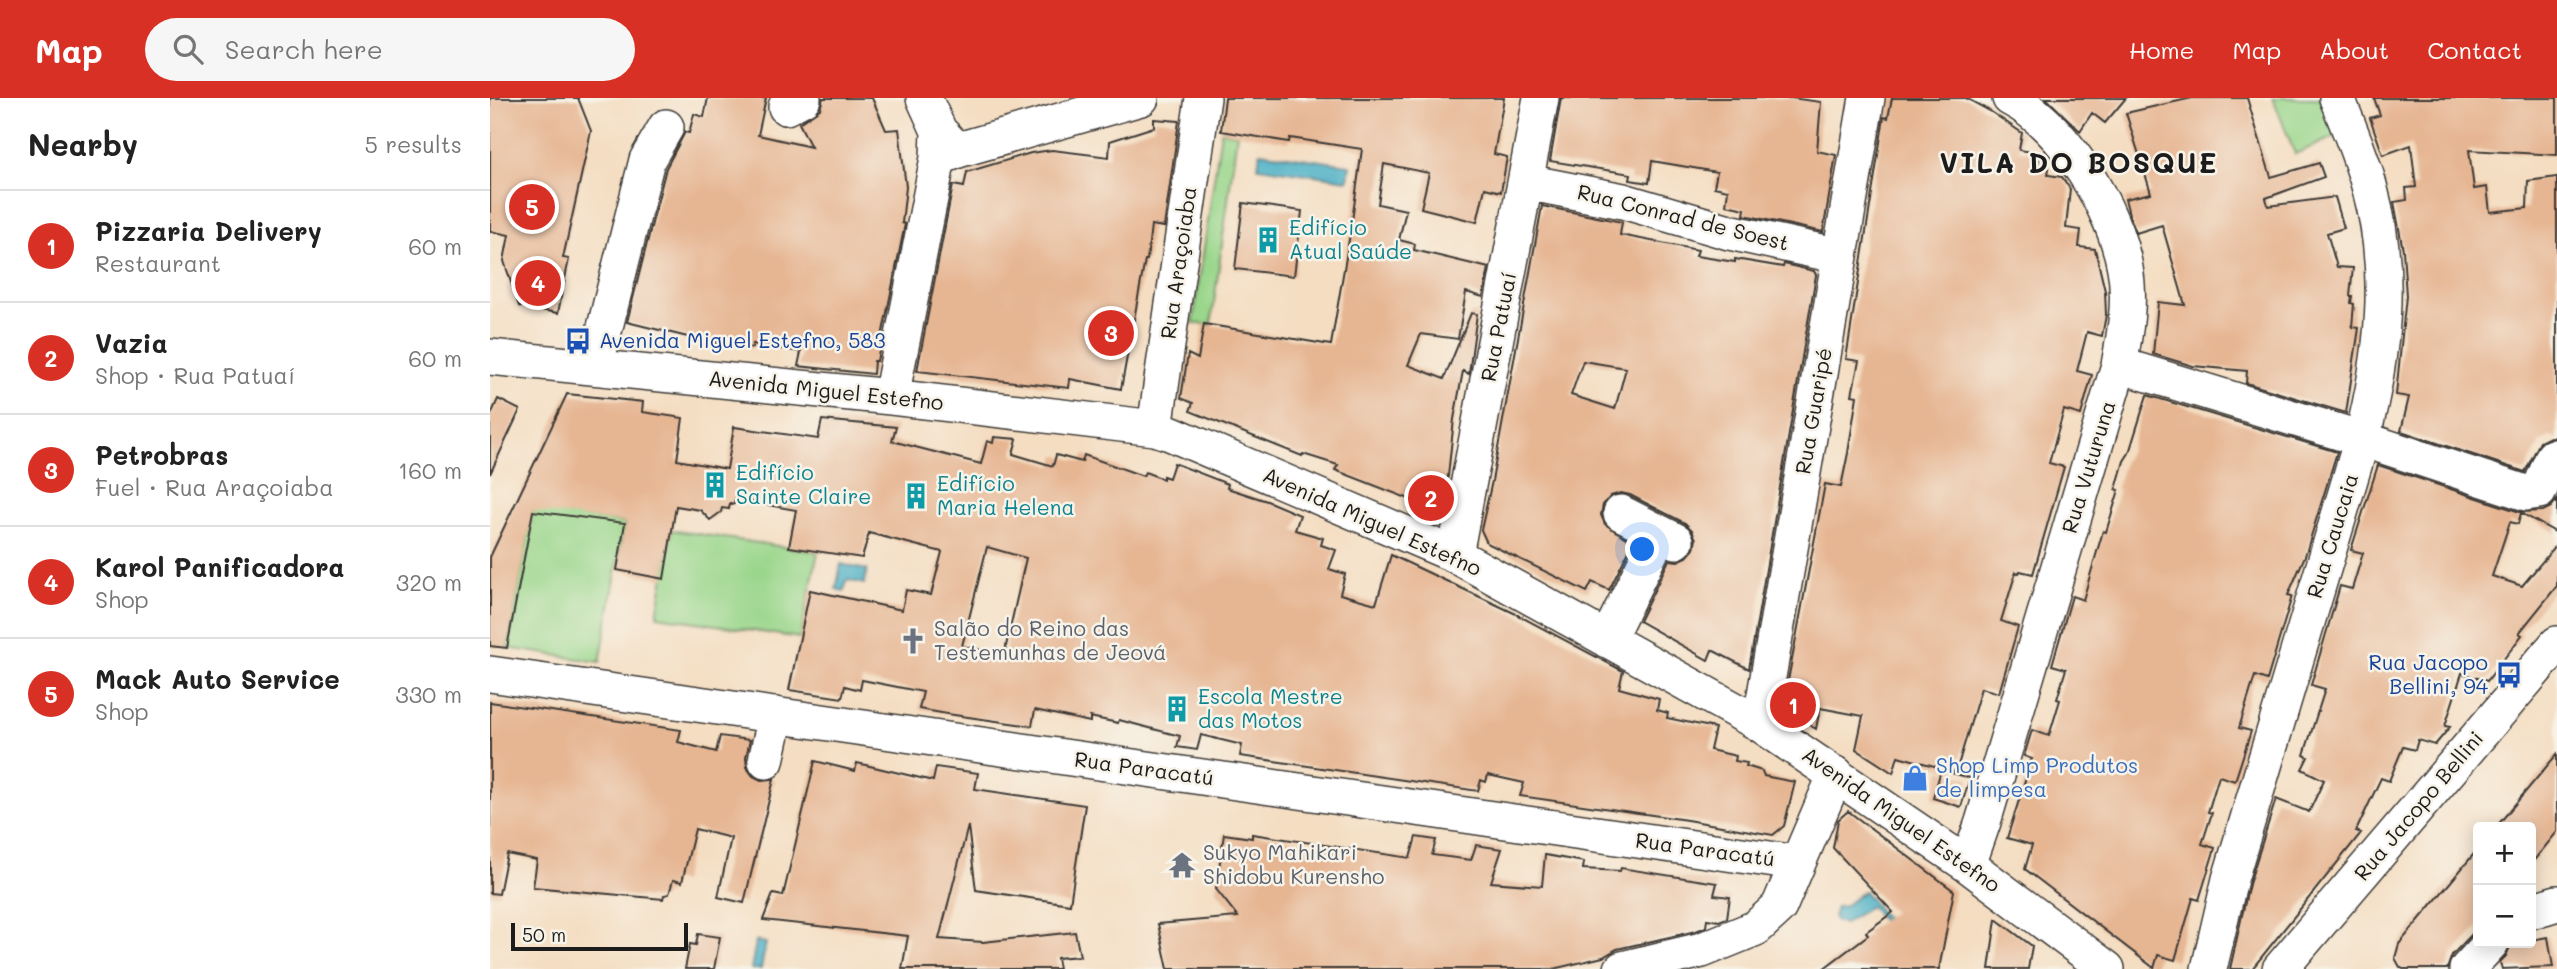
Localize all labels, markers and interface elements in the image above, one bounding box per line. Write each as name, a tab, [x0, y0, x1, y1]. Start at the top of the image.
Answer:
search box	[145, 18, 635, 81]
text: Map	[35, 28, 103, 71]
icon: search	[169, 30, 207, 68]
text: Search here	[225, 32, 383, 66]
text: Home	[2129, 34, 2194, 65]
text: Map	[2232, 34, 2281, 65]
text: About	[2319, 34, 2389, 65]
text: Contact	[2427, 34, 2522, 65]
text: Nearby	[28, 124, 138, 164]
text: 5 results	[365, 129, 462, 159]
district label: VILA DO BOSQUE	[1940, 144, 2218, 180]
street label: Rua Conrad de Soest	[1575, 177, 1792, 256]
pin: 5	[509, 181, 555, 233]
street label: Rua Araçoiaba	[1153, 185, 1202, 341]
place label: Edifício Atual Saúde	[1289, 213, 1412, 264]
text: Pizzaria Delivery	[95, 214, 322, 248]
building icon: Edifício Atual Saúde	[1253, 225, 1283, 255]
text: 1	[46, 231, 56, 261]
text: 60 m	[408, 231, 462, 261]
text: Restaurant	[95, 248, 221, 278]
pin: 4	[515, 257, 561, 309]
street label: Rua Patuaí	[1474, 270, 1521, 384]
pin: 3	[1088, 307, 1134, 359]
text: Vazia	[95, 326, 168, 360]
bus stop icon: Avenida Miguel Estefno, 583	[563, 326, 593, 356]
place label: Avenida Miguel Estefno, 583	[599, 326, 886, 353]
text: 2	[45, 343, 57, 373]
text: 60 m	[408, 343, 462, 373]
street label: Rua Guaripé	[1788, 345, 1837, 476]
text: Shop · Rua Patuaí	[95, 360, 295, 390]
street label: Avenida Miguel Estefno	[707, 364, 945, 415]
street label: Rua Vuturuna	[2055, 397, 2121, 536]
text: Petrobras	[95, 438, 228, 472]
text: 3	[44, 455, 58, 485]
text: 160 m	[398, 455, 462, 485]
place label: Edifício Sainte Claire	[736, 458, 871, 509]
street label: Avenida Miguel Estefno	[1259, 460, 1486, 581]
place label: Edifício Maria Helena	[937, 469, 1075, 520]
building icon: Edifício Sainte Claire	[700, 470, 730, 500]
street label: Rua Caucaia	[2300, 470, 2363, 601]
text: Fuel · Rua Araçoiaba	[95, 472, 334, 502]
pin: 2	[1408, 472, 1454, 524]
building icon: Edifício Maria Helena	[901, 481, 931, 511]
your location	[1625, 532, 1659, 566]
text: Karol Panificadora	[95, 550, 344, 584]
text: 4	[44, 567, 58, 597]
text: 320 m	[396, 567, 462, 597]
text: Shop	[95, 584, 149, 614]
place label: Salão do Reino das Testemunhas de Jeová	[934, 614, 1166, 665]
church icon: Salão do Reino das Testemunhas de Jeová	[898, 626, 928, 656]
place label: Rua Jacopo Bellini, 94	[2368, 648, 2489, 699]
bus stop icon: Rua Jacopo Bellini, 94	[2494, 660, 2524, 690]
text: Mack Auto Service	[95, 662, 340, 696]
text: 5	[44, 679, 58, 709]
text: 330 m	[395, 679, 462, 709]
pin: 1	[1770, 679, 1816, 731]
place label: Escola Mestre das Motos	[1198, 682, 1343, 733]
building icon: Escola Mestre das Motos	[1162, 694, 1192, 724]
text: Shop	[95, 696, 149, 726]
street label: Rua Jacopo Bellini	[2347, 725, 2488, 885]
street label: Avenida Miguel Estefno	[1797, 740, 2006, 898]
street label: Rua Paracatú	[1073, 744, 1216, 791]
place label: Shop Limp Produtos de limpesa	[1936, 751, 2138, 802]
shop icon: Shop Limp Produtos de limpesa	[1900, 763, 1930, 793]
map controls	[2473, 822, 2536, 948]
button: +	[2473, 822, 2536, 885]
street label: Rua Paracatú	[1634, 825, 1777, 872]
place label: Sukyo Mahikari Shidobu Kurensho	[1203, 838, 1384, 889]
temple icon: Sukyo Mahikari Shidobu Kurensho	[1167, 850, 1197, 880]
button: −	[2473, 885, 2536, 948]
scale bar	[511, 920, 688, 952]
text: 50 m	[522, 922, 566, 947]

